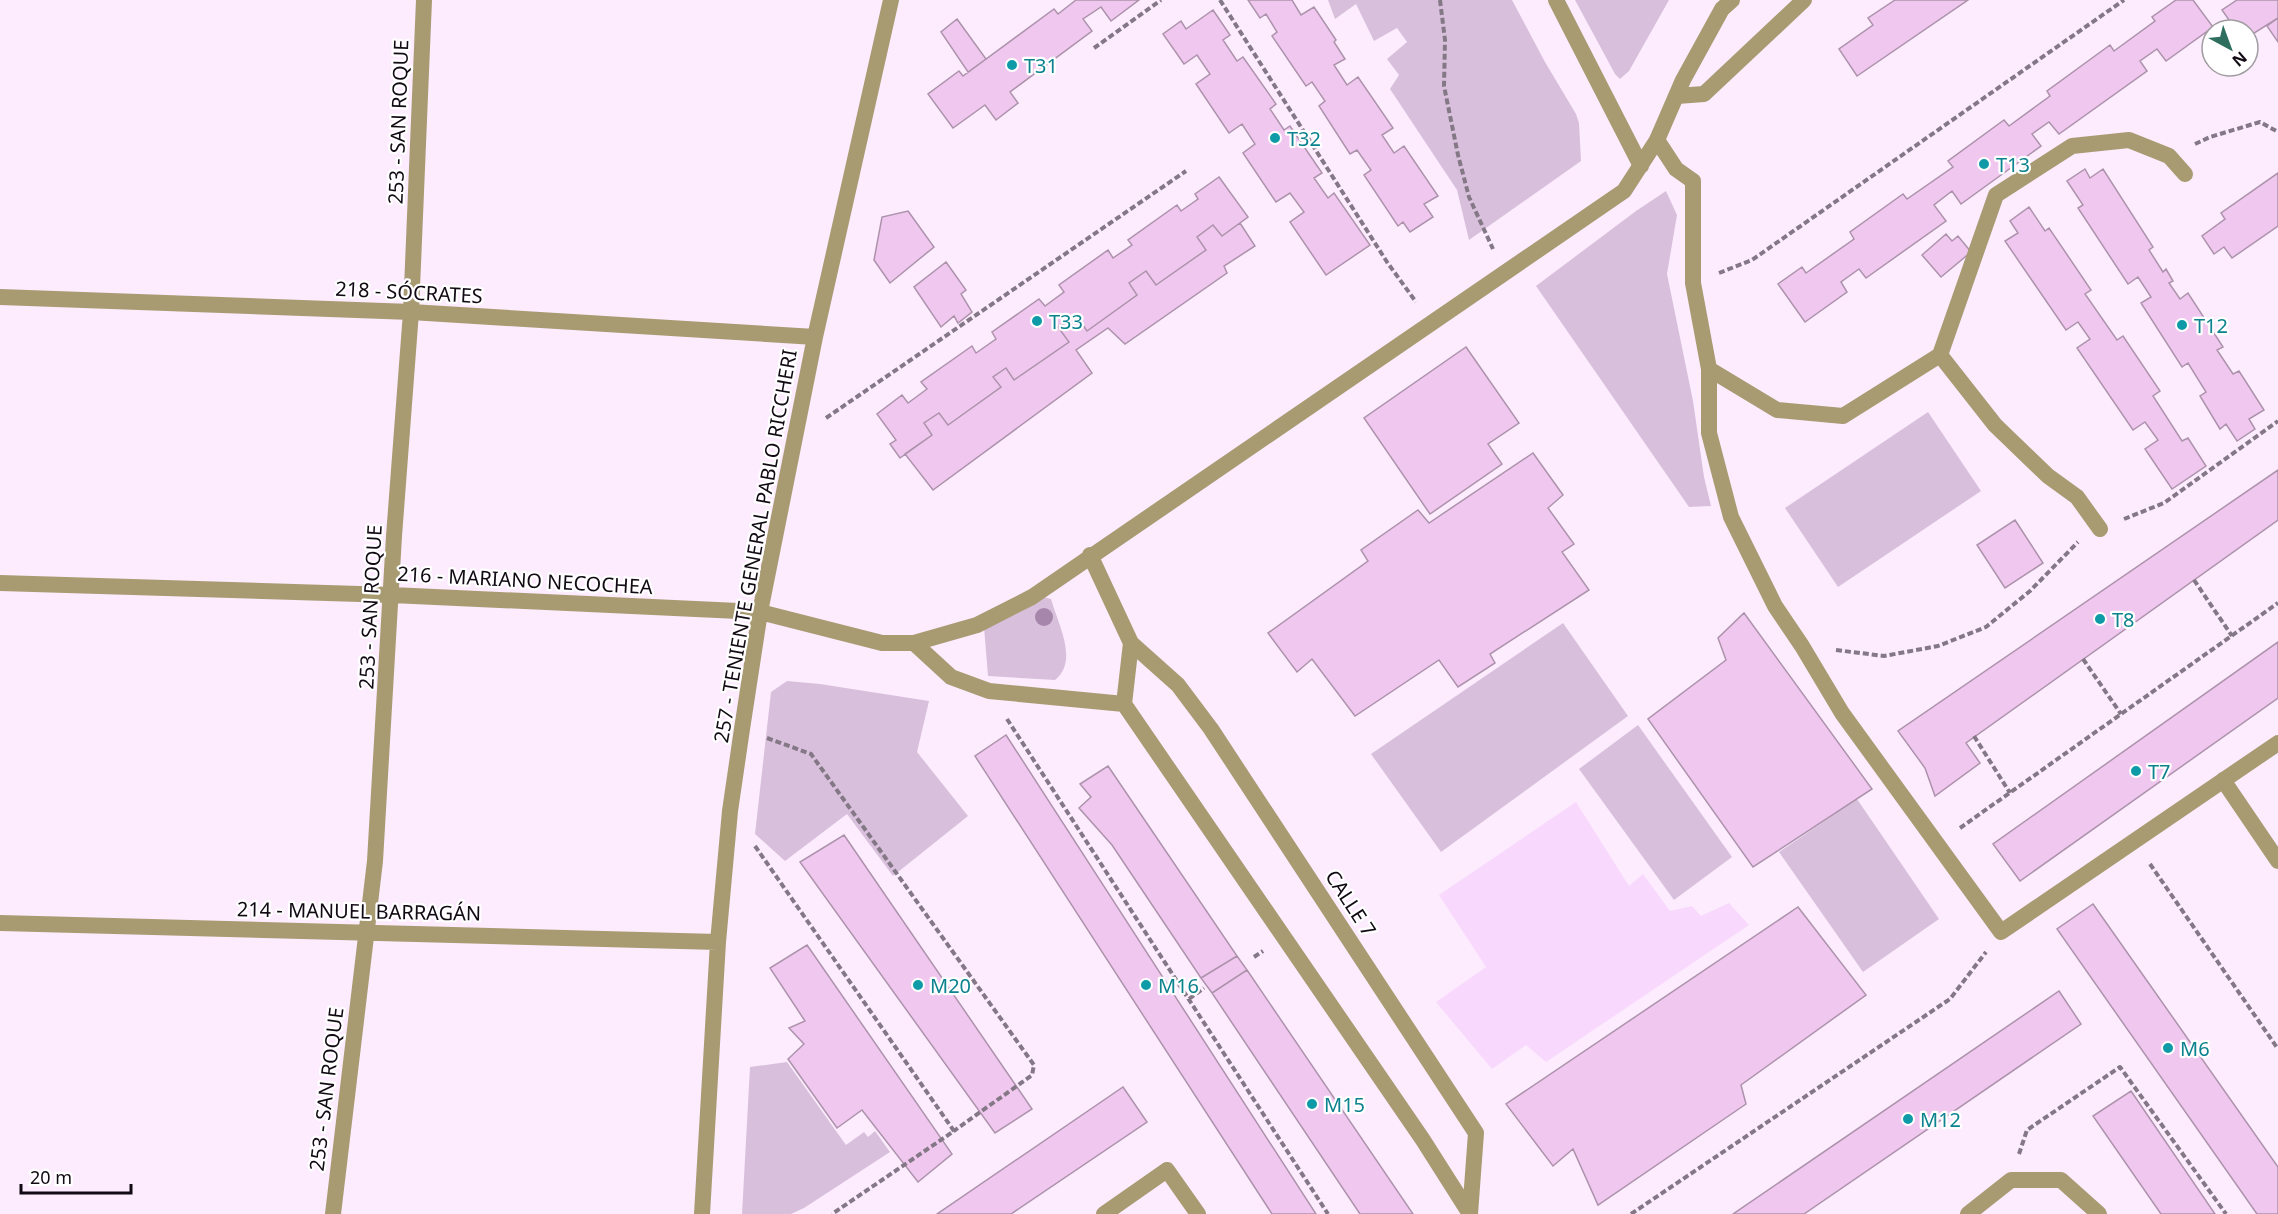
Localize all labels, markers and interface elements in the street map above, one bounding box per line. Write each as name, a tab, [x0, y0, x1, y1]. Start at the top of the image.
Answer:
north arrow	[2200, 18, 2260, 78]
street label: 253 - SAN ROQUE	[382, 39, 414, 205]
text: N	[2228, 47, 2252, 72]
place label: T31	[1024, 52, 1058, 79]
marker: T31	[1005, 58, 1019, 72]
place label: T32	[1287, 125, 1321, 152]
marker: T32	[1268, 131, 1282, 145]
place label: T13	[1996, 151, 2030, 178]
marker: T13	[1977, 157, 1991, 171]
street label: 218 - SÓCRATES	[335, 275, 483, 309]
place label: T33	[1049, 308, 1083, 335]
place label: T12	[2194, 312, 2228, 339]
marker: T33	[1030, 314, 1044, 328]
marker: T12	[2175, 318, 2189, 332]
street label: 257 - TENIENTE GENERAL PABLO RICCHERI	[707, 347, 803, 745]
street label: 253 - SAN ROQUE	[352, 524, 388, 690]
street label: 216 - MARIANO NECOCHEA	[397, 560, 654, 600]
place label: T8	[2112, 606, 2135, 633]
marker: T8	[2093, 612, 2107, 626]
place label: T7	[2148, 758, 2171, 785]
marker: T7	[2129, 764, 2143, 778]
street label: CALLE 7	[1319, 865, 1383, 941]
street label: 214 - MANUEL BARRAGÁN	[237, 895, 481, 927]
place label: M20	[930, 972, 971, 999]
place label: M16	[1158, 972, 1199, 999]
marker: M20	[911, 978, 925, 992]
marker: M16	[1139, 978, 1153, 992]
street label: 253 - SAN ROQUE	[303, 1006, 349, 1172]
place label: M6	[2180, 1035, 2210, 1062]
marker: M6	[2161, 1041, 2175, 1055]
place label: M15	[1324, 1091, 1365, 1118]
marker: M15	[1305, 1097, 1319, 1111]
place label: M12	[1920, 1106, 1961, 1133]
marker: M12	[1901, 1112, 1915, 1126]
scale bar	[21, 1157, 130, 1195]
text: 20 m	[30, 1165, 72, 1189]

